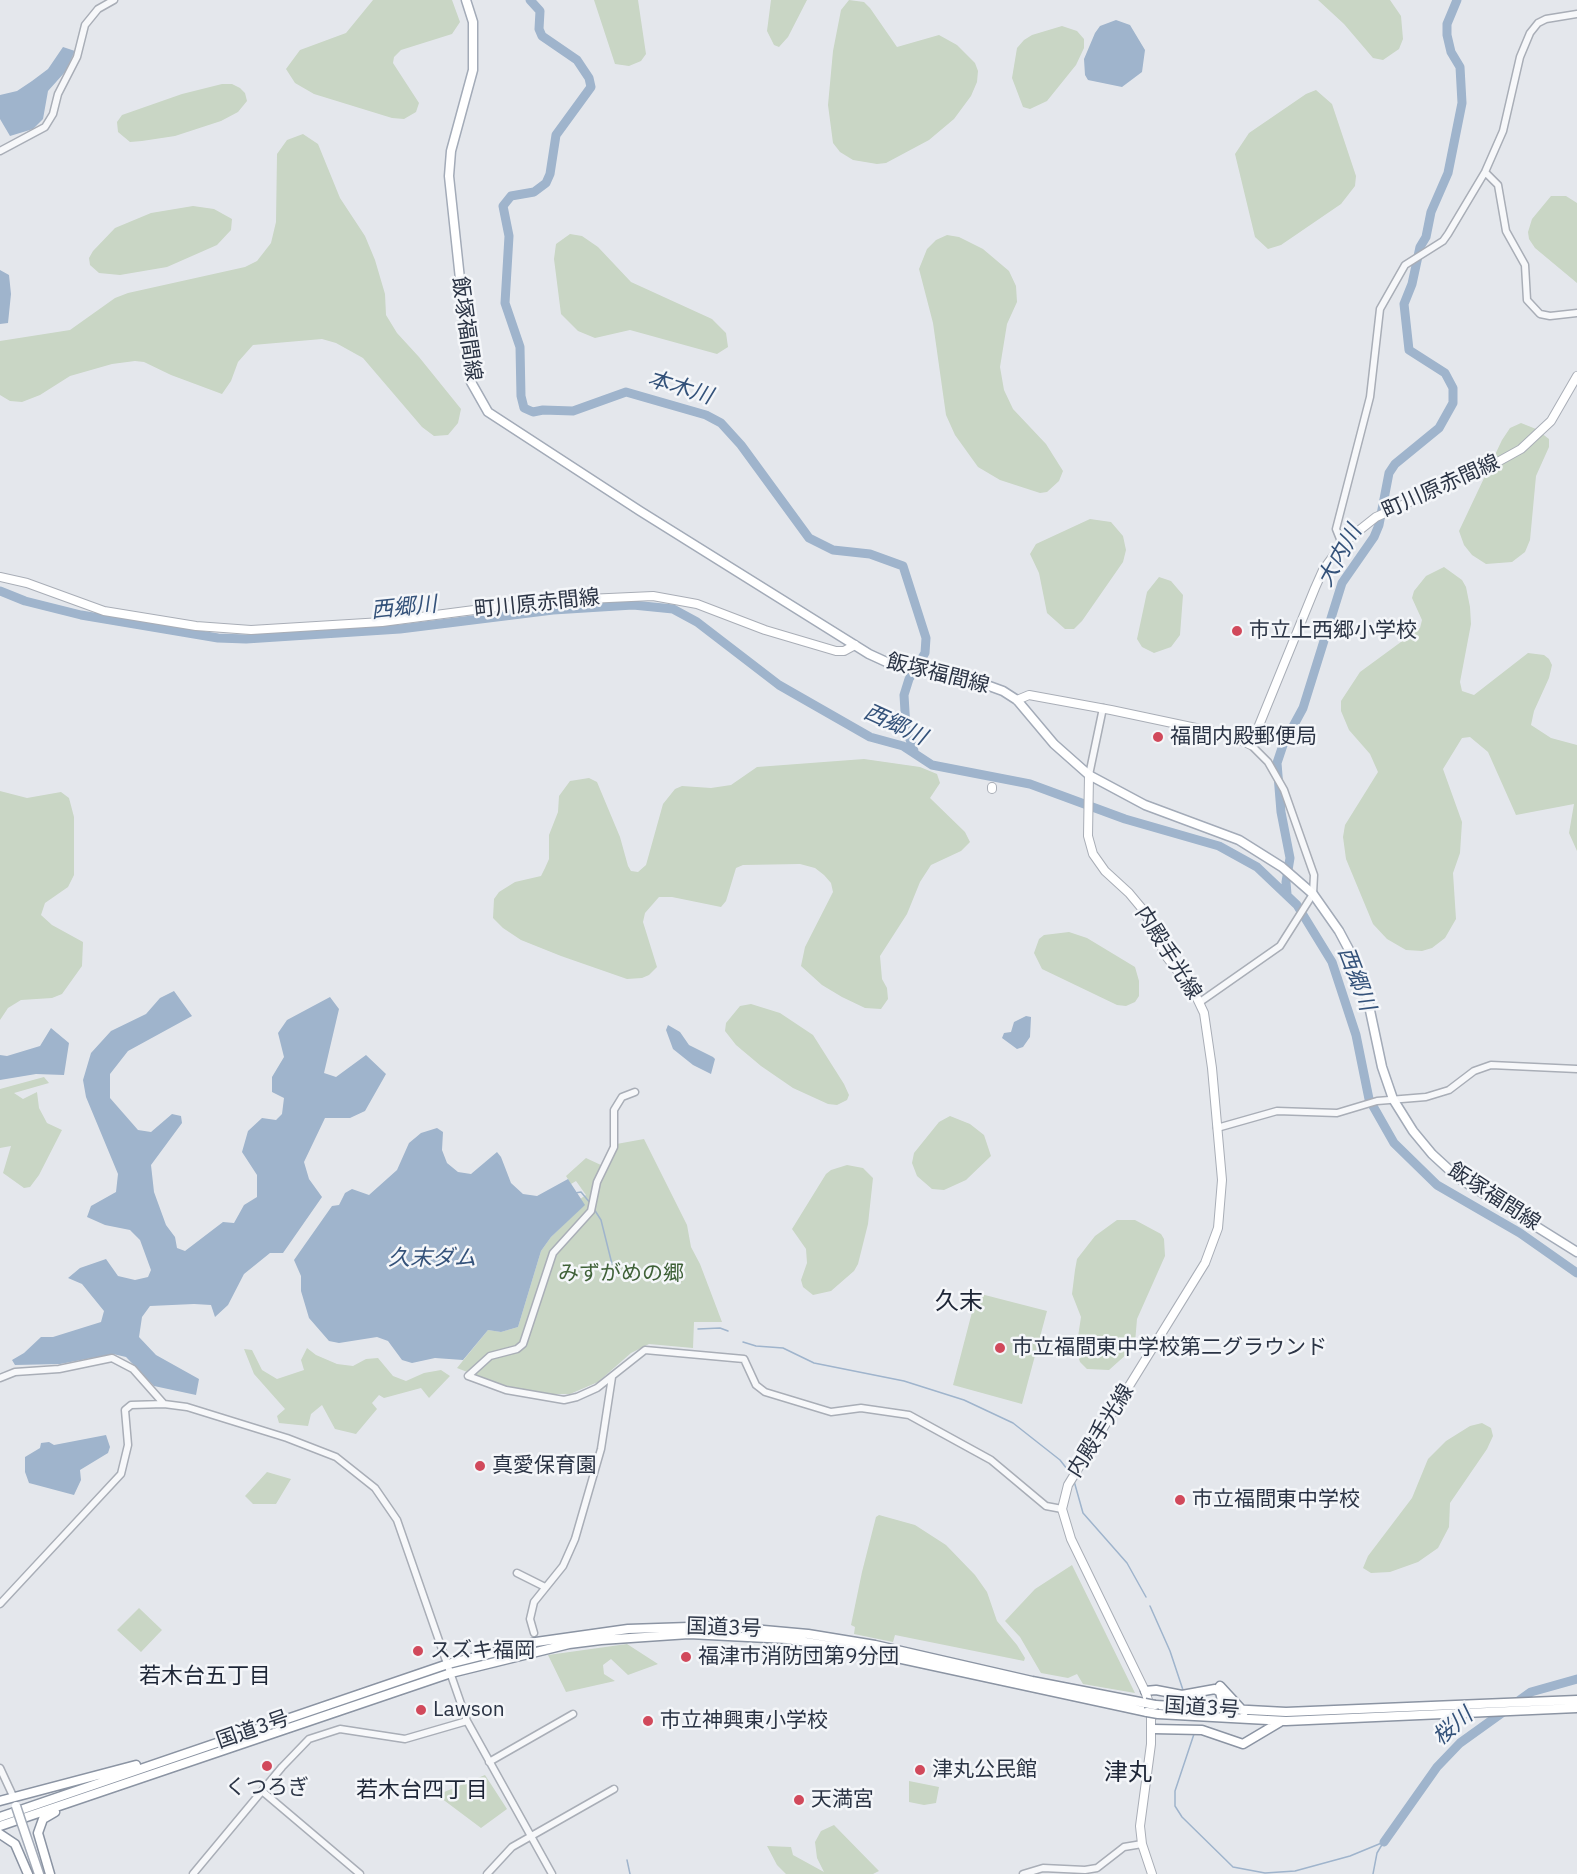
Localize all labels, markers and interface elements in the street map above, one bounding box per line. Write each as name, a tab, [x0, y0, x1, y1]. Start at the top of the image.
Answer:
street label: 飯塚福間線	[446, 275, 486, 383]
water label: 本木川	[645, 366, 715, 410]
street label: 町川原赤間線	[1378, 450, 1504, 524]
water label: 大内川	[1312, 521, 1368, 591]
street label: 町川原赤間線	[473, 585, 601, 623]
water label: 西郷川	[370, 591, 438, 625]
place label: 市立上西郷小学校	[1249, 618, 1417, 644]
marker: 市立上西郷小学校	[1230, 624, 1244, 638]
street label: 飯塚福間線	[884, 649, 992, 699]
water label: 西郷川	[860, 699, 930, 751]
place label: 福間内殿郵便局	[1170, 724, 1317, 750]
marker: 福間内殿郵便局	[1151, 730, 1165, 744]
street label: 内殿手光線	[1129, 902, 1207, 1004]
water label: 西郷川	[1332, 943, 1380, 1015]
street label: 飯塚福間線	[1443, 1158, 1545, 1236]
water label: 久末ダム	[388, 1246, 476, 1272]
park label: みずがめの郷	[558, 1261, 684, 1287]
district label: 久末	[935, 1288, 983, 1316]
place label: 市立福間東中学校第二グラウンド	[1012, 1335, 1327, 1361]
marker: 市立福間東中学校第二グラウンド	[993, 1341, 1007, 1355]
street label: 内殿手光線	[1062, 1380, 1140, 1482]
place label: 真愛保育園	[492, 1453, 597, 1479]
marker: 真愛保育園	[473, 1459, 487, 1473]
place label: 市立福間東中学校	[1192, 1487, 1360, 1513]
marker: 市立福間東中学校	[1173, 1493, 1187, 1507]
street label: 国道3号	[686, 1614, 762, 1642]
place label: スズキ福岡	[430, 1638, 535, 1664]
marker: スズキ福岡	[411, 1644, 425, 1658]
place label: 福津市消防団第9分団	[698, 1644, 900, 1670]
marker: 福津市消防団第9分団	[679, 1650, 693, 1664]
district label: 若木台五丁目	[139, 1664, 271, 1690]
street label: 国道3号	[1163, 1693, 1241, 1723]
place label: Lawson	[433, 1697, 505, 1723]
marker: Lawson	[414, 1703, 428, 1717]
water label: 桜川	[1428, 1703, 1478, 1751]
street label: 国道3号	[213, 1706, 293, 1754]
place label: 市立神興東小学校	[660, 1708, 828, 1734]
marker: 市立神興東小学校	[641, 1714, 655, 1728]
place label: 津丸公民館	[932, 1757, 1037, 1783]
marker: くつろぎ	[260, 1759, 274, 1773]
district label: 津丸	[1104, 1759, 1152, 1787]
marker: 津丸公民館	[913, 1763, 927, 1777]
place label: くつろぎ	[225, 1775, 309, 1801]
district label: 若木台四丁目	[356, 1778, 488, 1804]
place label: 天満宮	[811, 1787, 874, 1813]
marker: 天満宮	[792, 1793, 806, 1807]

